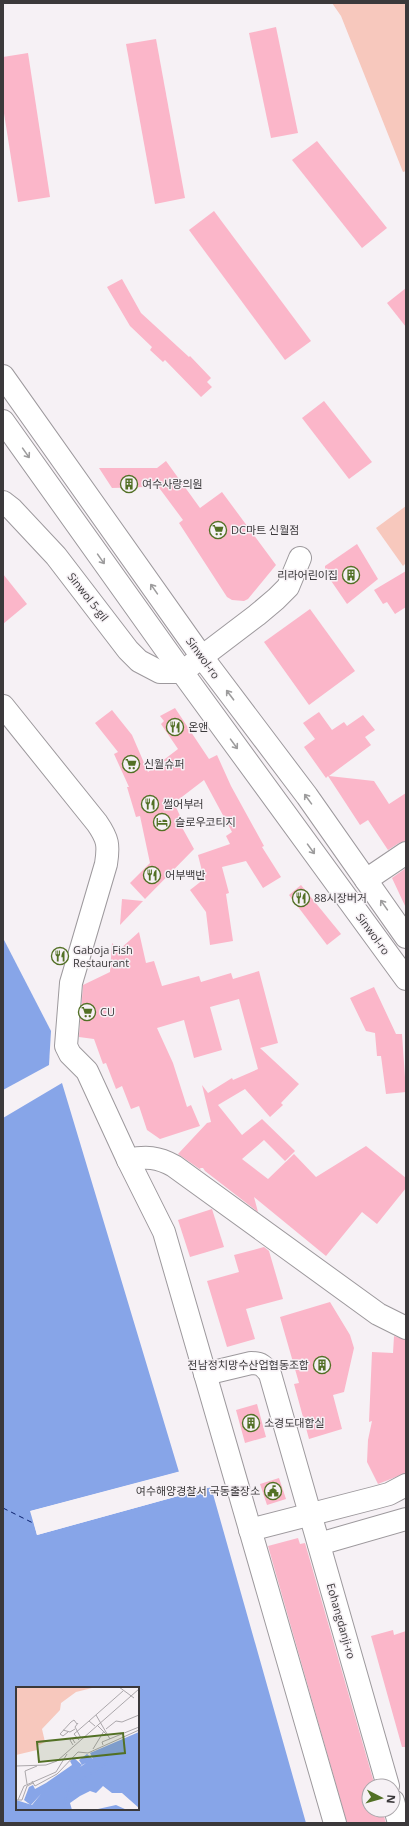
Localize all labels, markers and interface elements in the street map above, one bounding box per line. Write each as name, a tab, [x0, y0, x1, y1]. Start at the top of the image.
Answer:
one-way arrow	[22, 447, 30, 458]
building icon: 여수사랑의원	[119, 474, 139, 494]
place label: 여수사랑의원	[142, 476, 203, 491]
supermarket icon: DC마트 신월점	[208, 520, 228, 540]
place label: DC마트 신월점	[231, 522, 299, 537]
one-way arrow	[97, 553, 105, 564]
building icon: 리라어린이집	[341, 565, 361, 585]
place label: 리라어린이집	[277, 567, 338, 582]
street label: Sinwol 5-gil	[65, 569, 112, 624]
one-way arrow	[150, 584, 158, 595]
street label: Sinwol-ro	[183, 634, 224, 682]
one-way arrow	[226, 689, 235, 700]
restaurant icon: 온앤	[165, 717, 185, 737]
place label: 온앤	[188, 719, 208, 734]
one-way arrow	[230, 738, 238, 749]
supermarket icon: 신월슈퍼	[121, 754, 141, 774]
place label: 신월슈퍼	[144, 756, 184, 771]
one-way arrow	[304, 793, 313, 804]
restaurant icon: 썰어부러	[140, 794, 160, 814]
place label: 썰어부러	[163, 796, 203, 811]
hotel icon: 슬로우코티지	[152, 812, 172, 832]
place label: 슬로우코티지	[175, 814, 236, 829]
one-way arrow	[307, 843, 315, 854]
restaurant icon: 어부백반	[142, 865, 162, 885]
place label: 어부백반	[165, 867, 205, 882]
restaurant icon: 88시장버거	[291, 888, 311, 908]
place label: 88시장버거	[314, 890, 367, 905]
one-way arrow	[379, 900, 388, 911]
street label: Sinwol-ro	[353, 910, 394, 958]
place label: Gaboja Fish Restaurant	[73, 942, 133, 970]
restaurant icon: Gaboja Fish Restaurant	[50, 946, 70, 966]
supermarket icon: CU	[77, 1002, 97, 1022]
place label: CU	[100, 1004, 115, 1019]
building icon: 전남정치망수산업협동조합	[312, 1355, 332, 1375]
place label: 전남정치망수산업협동조합	[188, 1357, 309, 1372]
building icon: 소경도대합실	[241, 1413, 261, 1433]
place label: 소경도대합실	[264, 1415, 325, 1430]
public building icon: 여수해양경찰서 국동출장소	[263, 1481, 283, 1501]
place label: 여수해양경찰서 국동출장소	[136, 1483, 260, 1498]
street label: Eohangdanji-ro	[324, 1581, 360, 1661]
inset map	[16, 1687, 139, 1810]
north arrow	[361, 1778, 401, 1818]
text: N	[384, 1794, 399, 1804]

